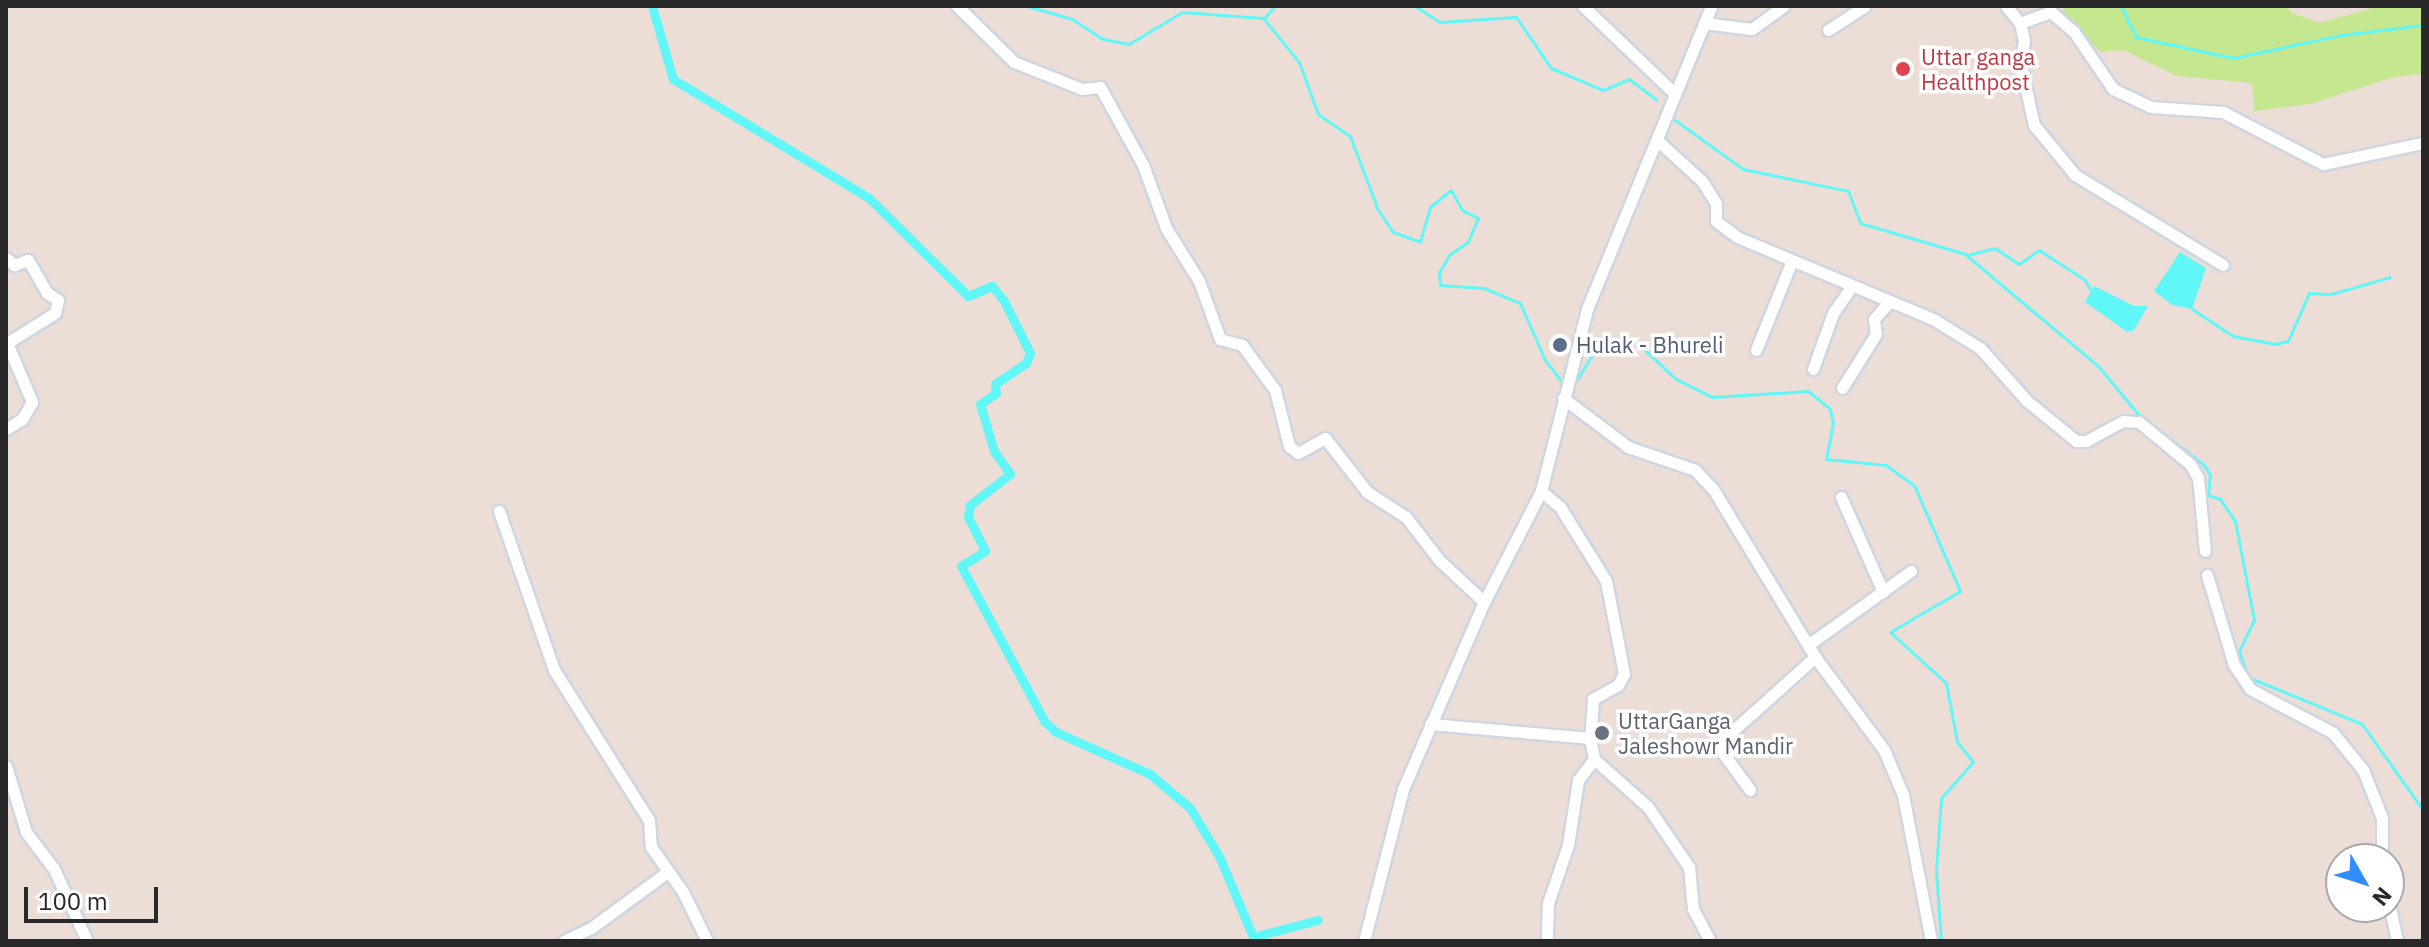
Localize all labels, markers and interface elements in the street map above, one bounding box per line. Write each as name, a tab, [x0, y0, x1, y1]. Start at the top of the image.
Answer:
place label: Uttar ganga Healthpost	[1921, 43, 2035, 94]
marker: Uttar ganga Healthpost	[1892, 58, 1914, 80]
place label: Hulak - Bhureli	[1576, 332, 1723, 358]
marker: Hulak - Bhureli	[1551, 336, 1569, 354]
place label: UttarGanga Jaleshowr Mandir	[1618, 707, 1793, 758]
marker: UttarGanga Jaleshowr Mandir	[1593, 724, 1611, 742]
north arrow	[2325, 843, 2405, 923]
scale bar	[28, 871, 162, 921]
text: N	[2366, 882, 2399, 912]
text: 100 m	[38, 885, 108, 917]

